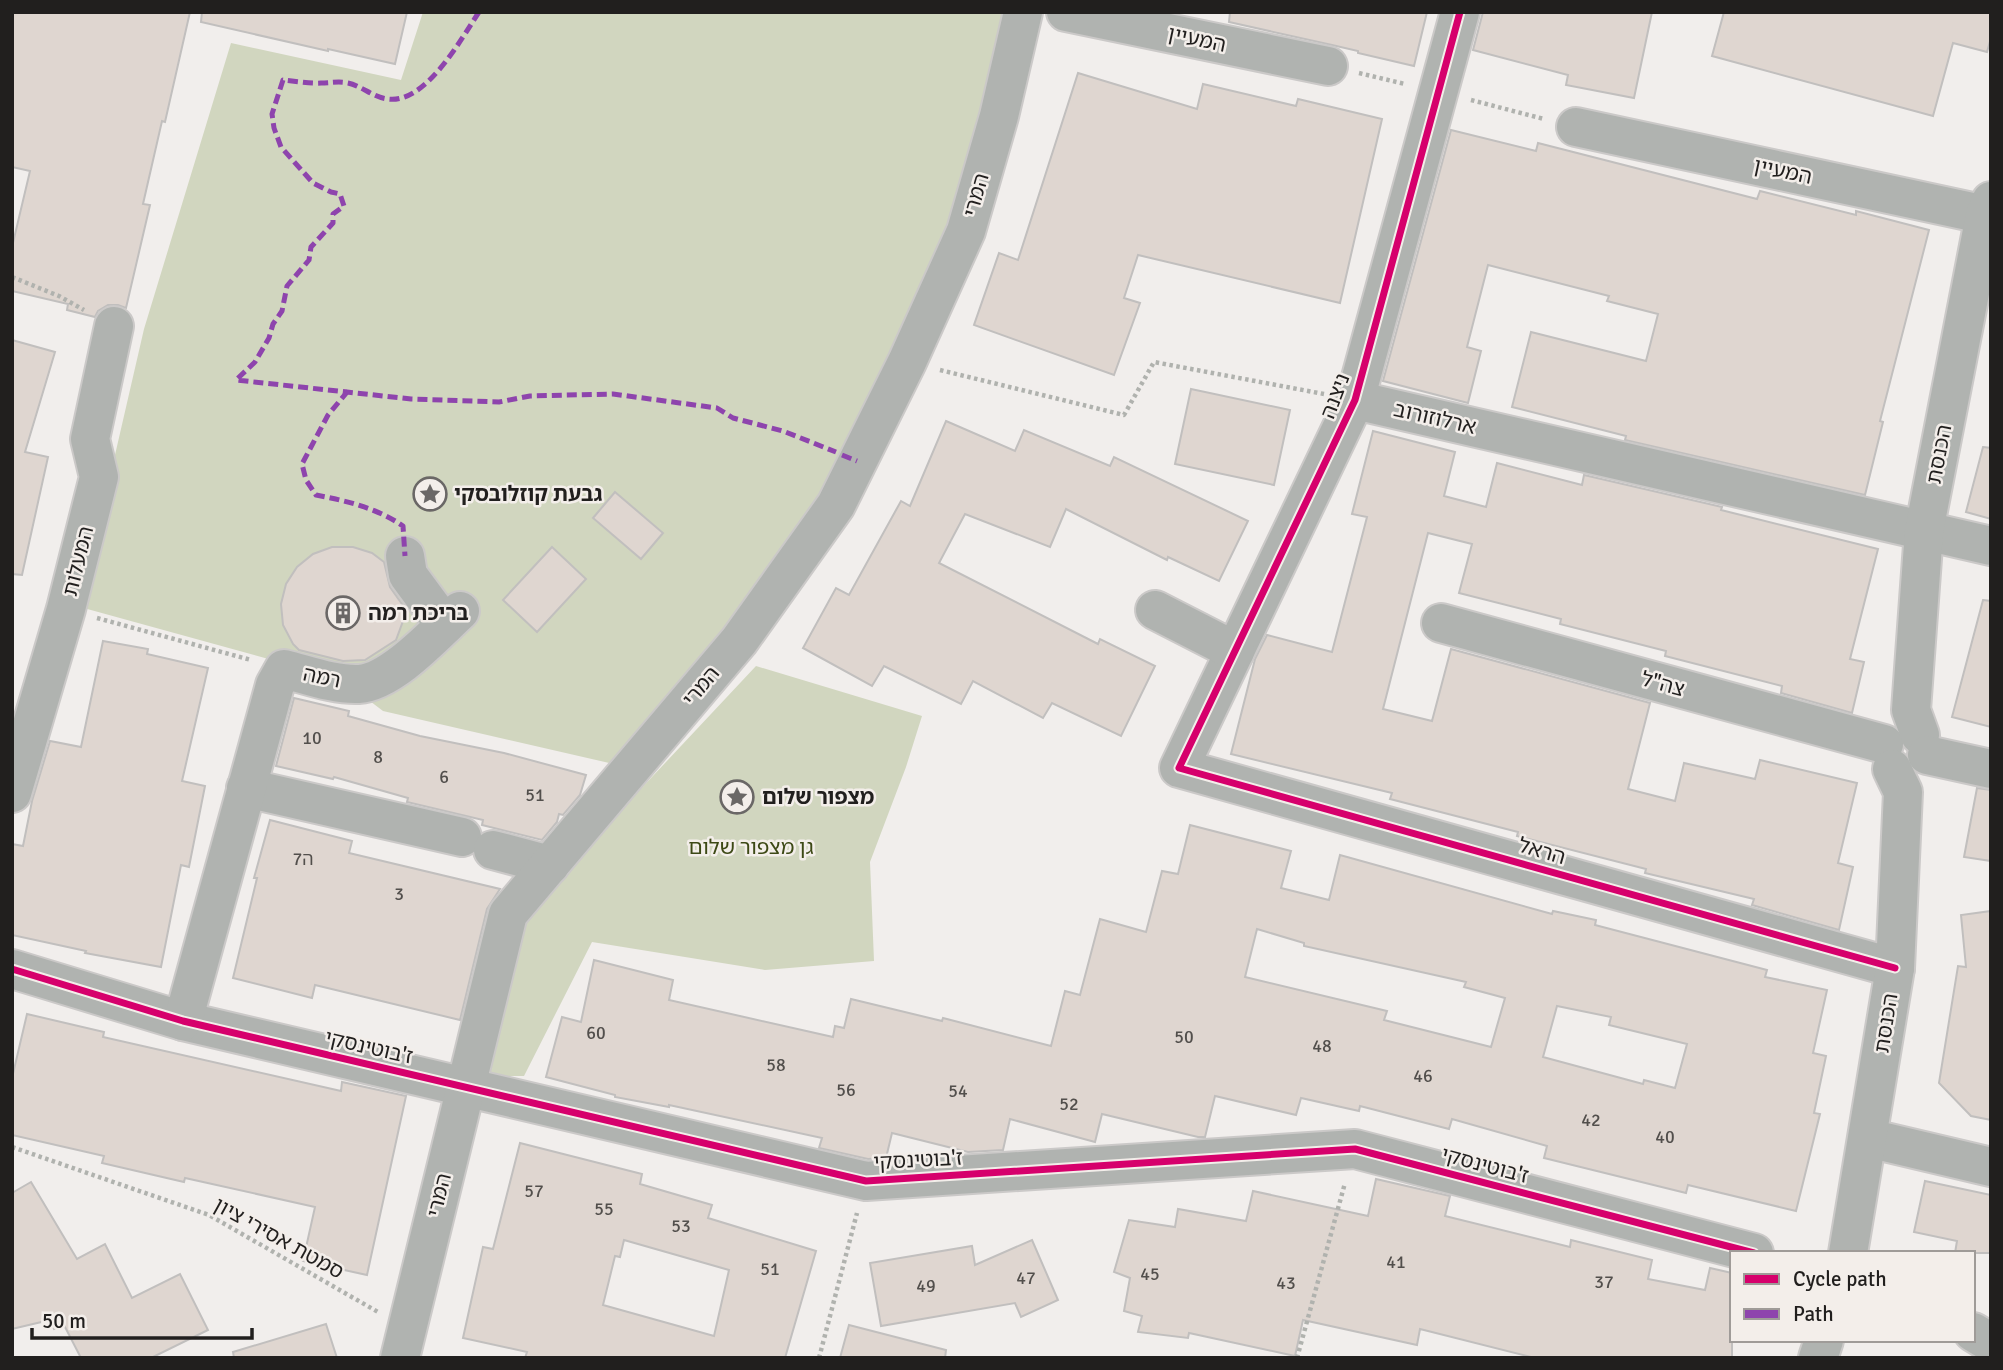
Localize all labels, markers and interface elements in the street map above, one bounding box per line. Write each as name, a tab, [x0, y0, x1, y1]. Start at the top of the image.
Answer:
street label: המעיין	[1166, 20, 1228, 58]
street label: המעיין	[1752, 152, 1814, 190]
street label: המרי	[957, 170, 995, 220]
street label: ניצנה	[1315, 370, 1355, 422]
street label: ארלוזורוב	[1391, 396, 1479, 440]
street label: הכנסת	[1921, 422, 1957, 486]
place icon: גבעת קוזלובסקי	[411, 475, 449, 513]
place label: גבעת קוזלובסקי	[454, 481, 603, 507]
street label: המעלות	[57, 523, 99, 599]
building icon: בריכת רמה	[324, 594, 362, 632]
place label: בריכת רמה	[368, 600, 469, 626]
street label: רמה	[301, 660, 343, 694]
street label: המרי	[677, 661, 725, 711]
street label: צה"ל	[1638, 666, 1688, 702]
house number: 10	[302, 727, 322, 749]
house number: 8	[373, 746, 383, 768]
house number: 6	[439, 766, 449, 788]
place icon: מצפור שלום	[718, 778, 756, 816]
house number: 51	[525, 784, 545, 806]
place label: מצפור שלום	[762, 784, 875, 810]
street label: הראל	[1515, 832, 1569, 870]
park label: גן מצפור שלום	[688, 834, 814, 860]
house number: 7ה	[292, 848, 314, 870]
house number: 3	[394, 883, 404, 905]
street label: הכנסת	[1868, 991, 1904, 1055]
house number: 60	[586, 1022, 606, 1044]
street label: ז'בוטינסקי	[322, 1024, 416, 1070]
house number: 50	[1174, 1026, 1194, 1048]
house number: 48	[1312, 1035, 1332, 1057]
house number: 58	[766, 1054, 786, 1076]
house number: 46	[1413, 1065, 1433, 1087]
house number: 56	[836, 1079, 856, 1101]
house number: 54	[948, 1080, 968, 1102]
house number: 52	[1059, 1093, 1079, 1115]
house number: 42	[1581, 1109, 1601, 1131]
house number: 40	[1655, 1126, 1675, 1148]
street label: ז'בוטינסקי	[1438, 1141, 1532, 1189]
street label: ז'בוטינסקי	[873, 1145, 963, 1175]
street label: המרי	[421, 1170, 457, 1220]
house number: 57	[524, 1180, 544, 1202]
street label: סמטת אסירי ציון	[209, 1192, 349, 1284]
house number: 55	[594, 1198, 614, 1220]
house number: 53	[671, 1215, 691, 1237]
house number: 41	[1386, 1251, 1406, 1273]
legend	[1730, 1251, 1975, 1342]
house number: 51	[760, 1258, 780, 1280]
house number: 45	[1140, 1263, 1160, 1285]
text: Cycle path	[1793, 1266, 1887, 1292]
house number: 47	[1016, 1267, 1036, 1289]
house number: 37	[1594, 1271, 1614, 1293]
house number: 43	[1276, 1272, 1296, 1294]
house number: 49	[916, 1275, 936, 1297]
scale bar	[32, 1296, 252, 1340]
text: Path	[1793, 1301, 1834, 1327]
text: 50 m	[42, 1308, 86, 1334]

